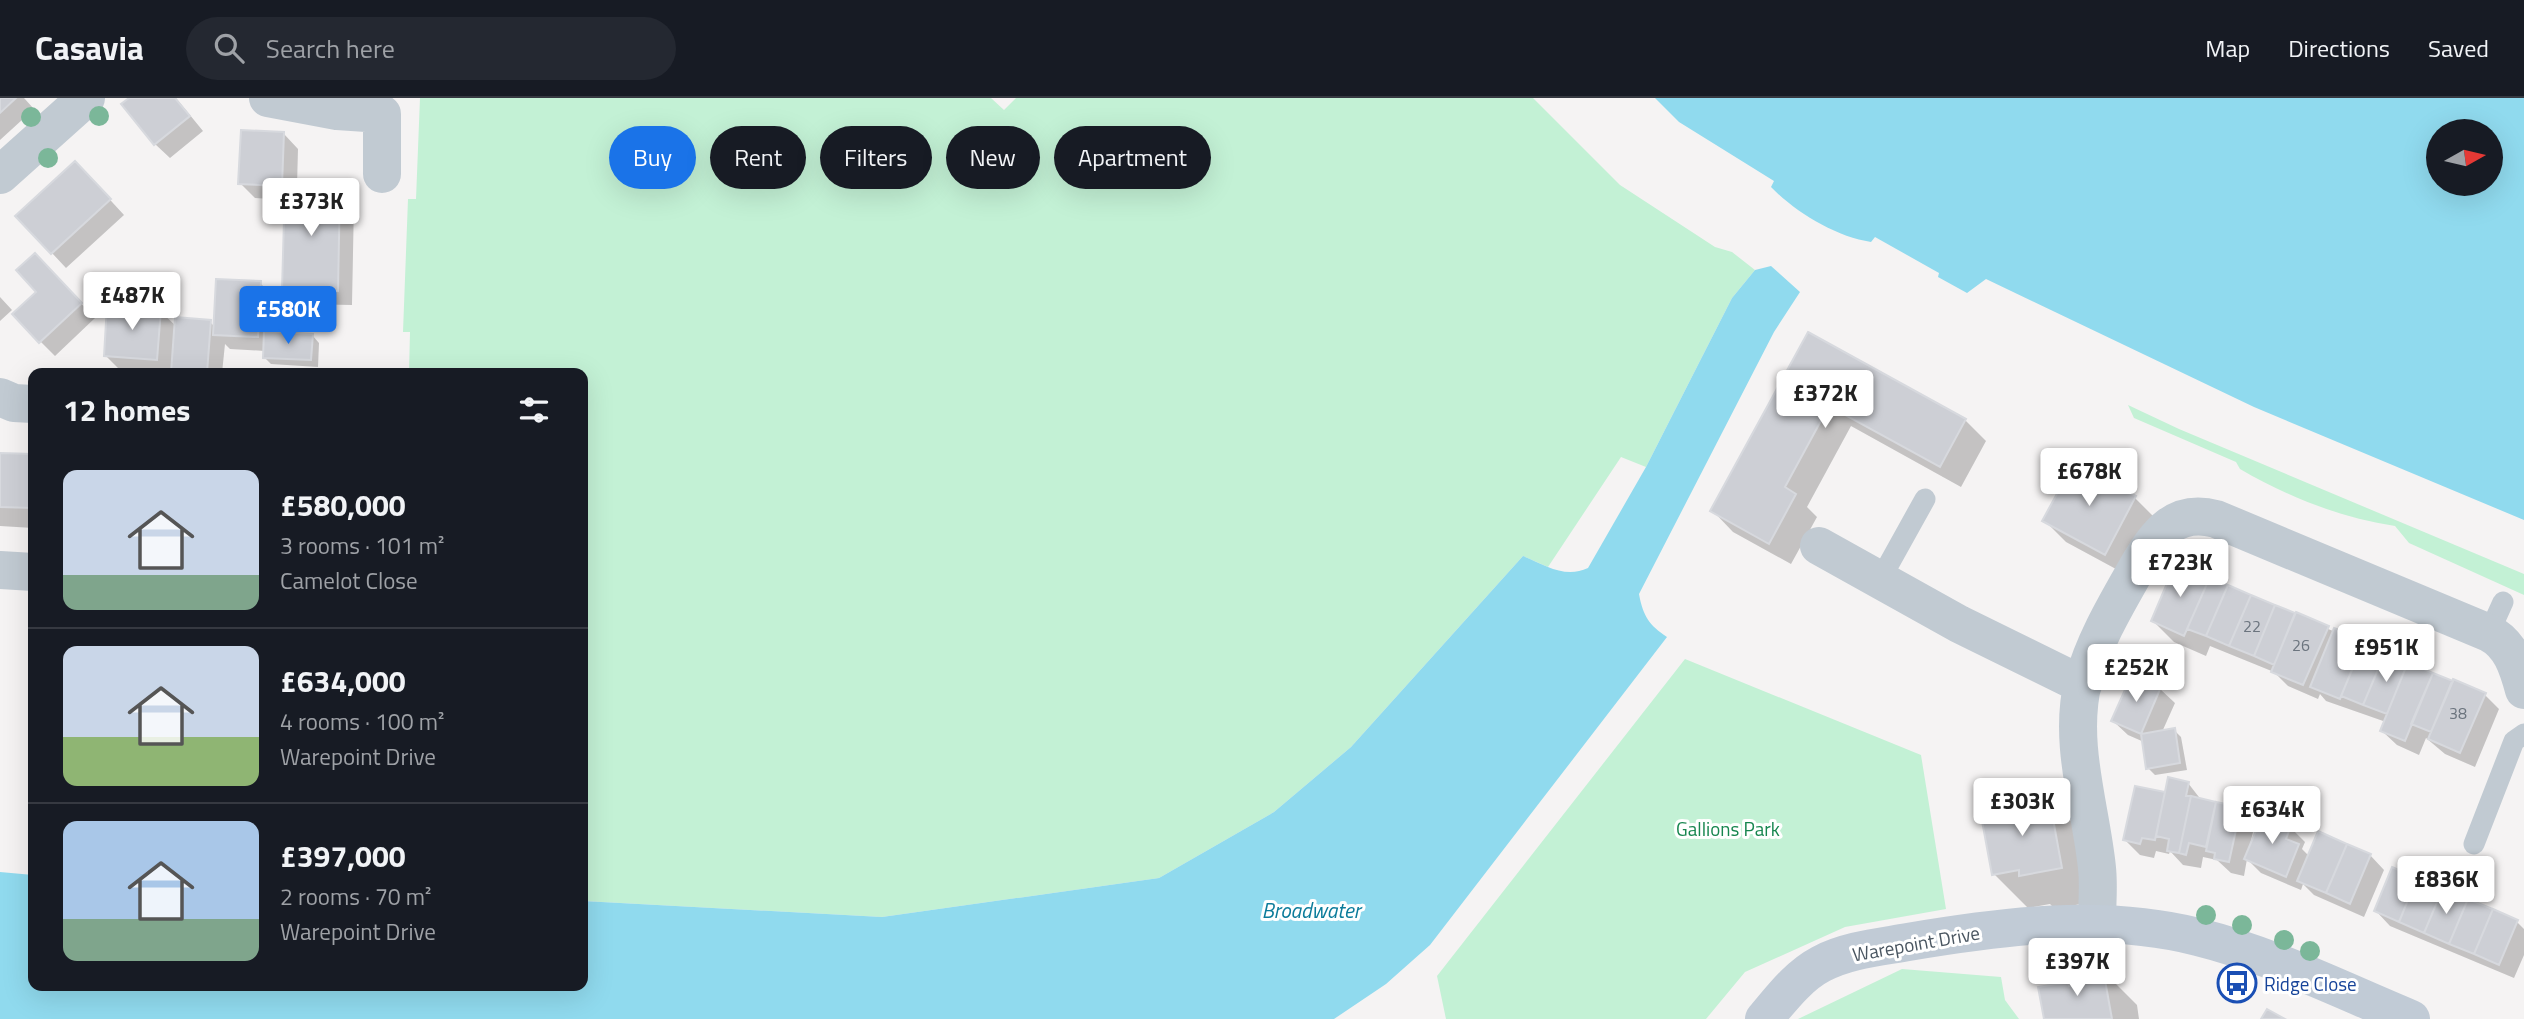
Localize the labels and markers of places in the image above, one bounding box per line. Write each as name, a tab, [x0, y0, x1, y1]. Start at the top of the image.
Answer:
pin: £373K	[262, 178, 360, 238]
pin: £487K	[83, 272, 181, 332]
pin: £580K	[239, 286, 337, 346]
pin: £372K	[1776, 370, 1874, 430]
pin: £678K	[2040, 448, 2138, 508]
pin: £723K	[2131, 540, 2229, 599]
pin: £951K	[2337, 624, 2435, 684]
pin: £252K	[2087, 644, 2185, 704]
pin: £303K	[1973, 778, 2071, 838]
pin: £634K	[2223, 786, 2321, 846]
pin: £836K	[2397, 856, 2495, 916]
pin: £397K	[2028, 939, 2126, 998]
bus stop icon: Ridge Close	[2216, 962, 2258, 1004]
place label: Ridge Close	[2264, 969, 2357, 998]

